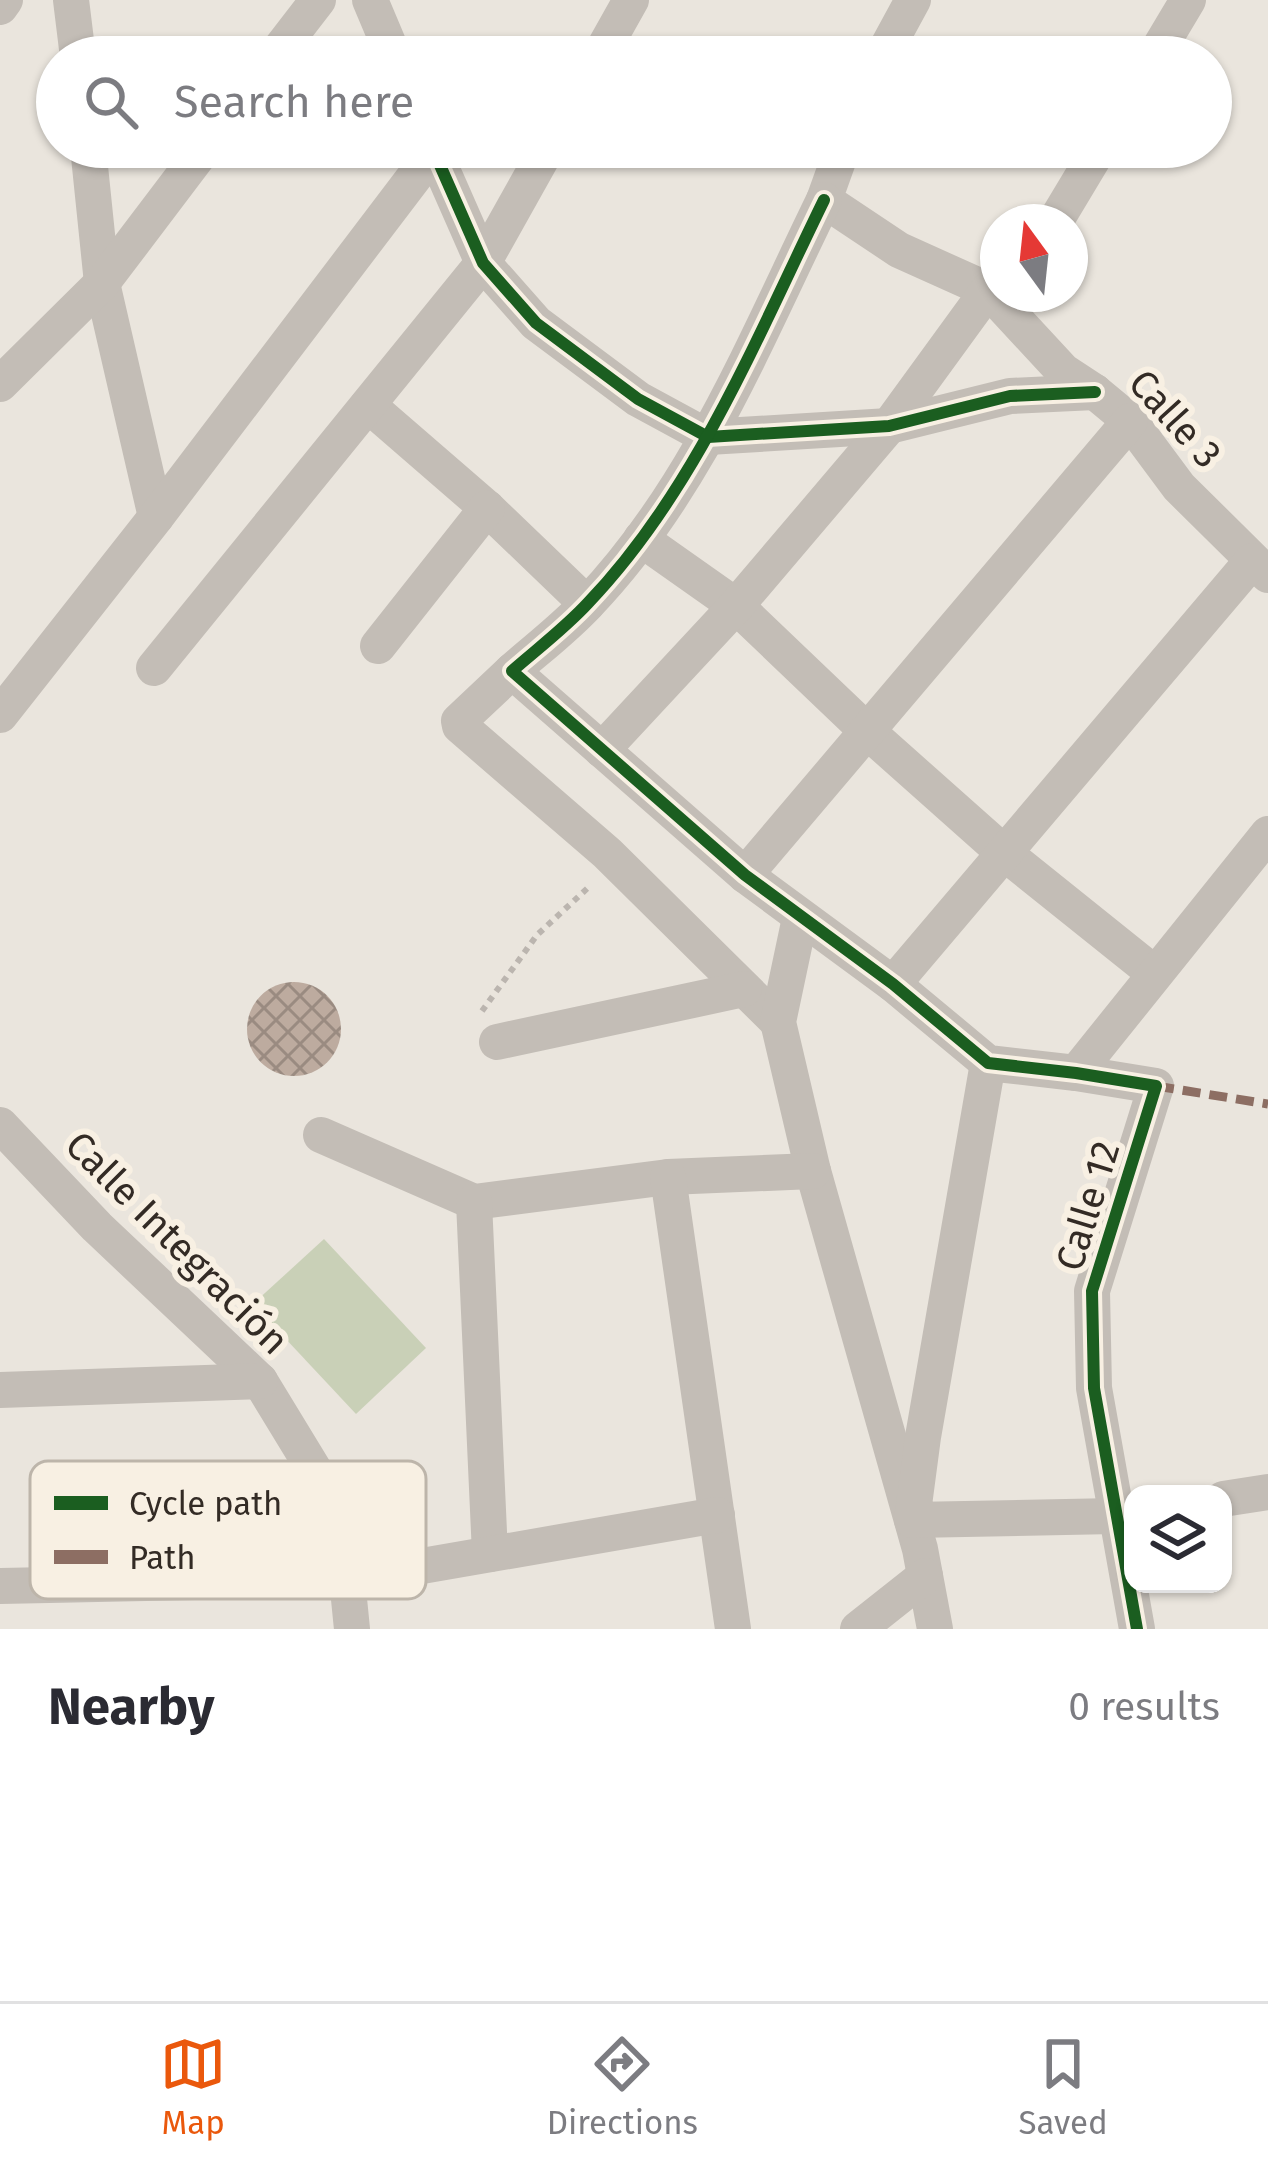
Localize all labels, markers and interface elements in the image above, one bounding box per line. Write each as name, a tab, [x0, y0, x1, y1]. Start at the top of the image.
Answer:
search box	[36, 36, 1232, 168]
icon: search	[78, 69, 144, 135]
text: Search here	[174, 75, 414, 129]
north arrow	[980, 204, 1088, 312]
street label: Calle 3	[1119, 361, 1231, 477]
street label: Calle Integración	[56, 1122, 298, 1364]
street label: Calle 12	[1047, 1136, 1129, 1276]
legend	[30, 1461, 426, 1599]
text: Cycle path	[129, 1484, 282, 1524]
map controls	[1124, 1485, 1232, 1593]
button: layers	[1124, 1485, 1232, 1593]
text: Path	[129, 1538, 196, 1578]
text: Nearby	[48, 1676, 214, 1738]
text: 0 results	[1068, 1684, 1220, 1730]
tab: Map	[160, 2031, 226, 2143]
tab: Directions	[547, 2031, 698, 2143]
tab: Saved	[1018, 2031, 1108, 2143]

